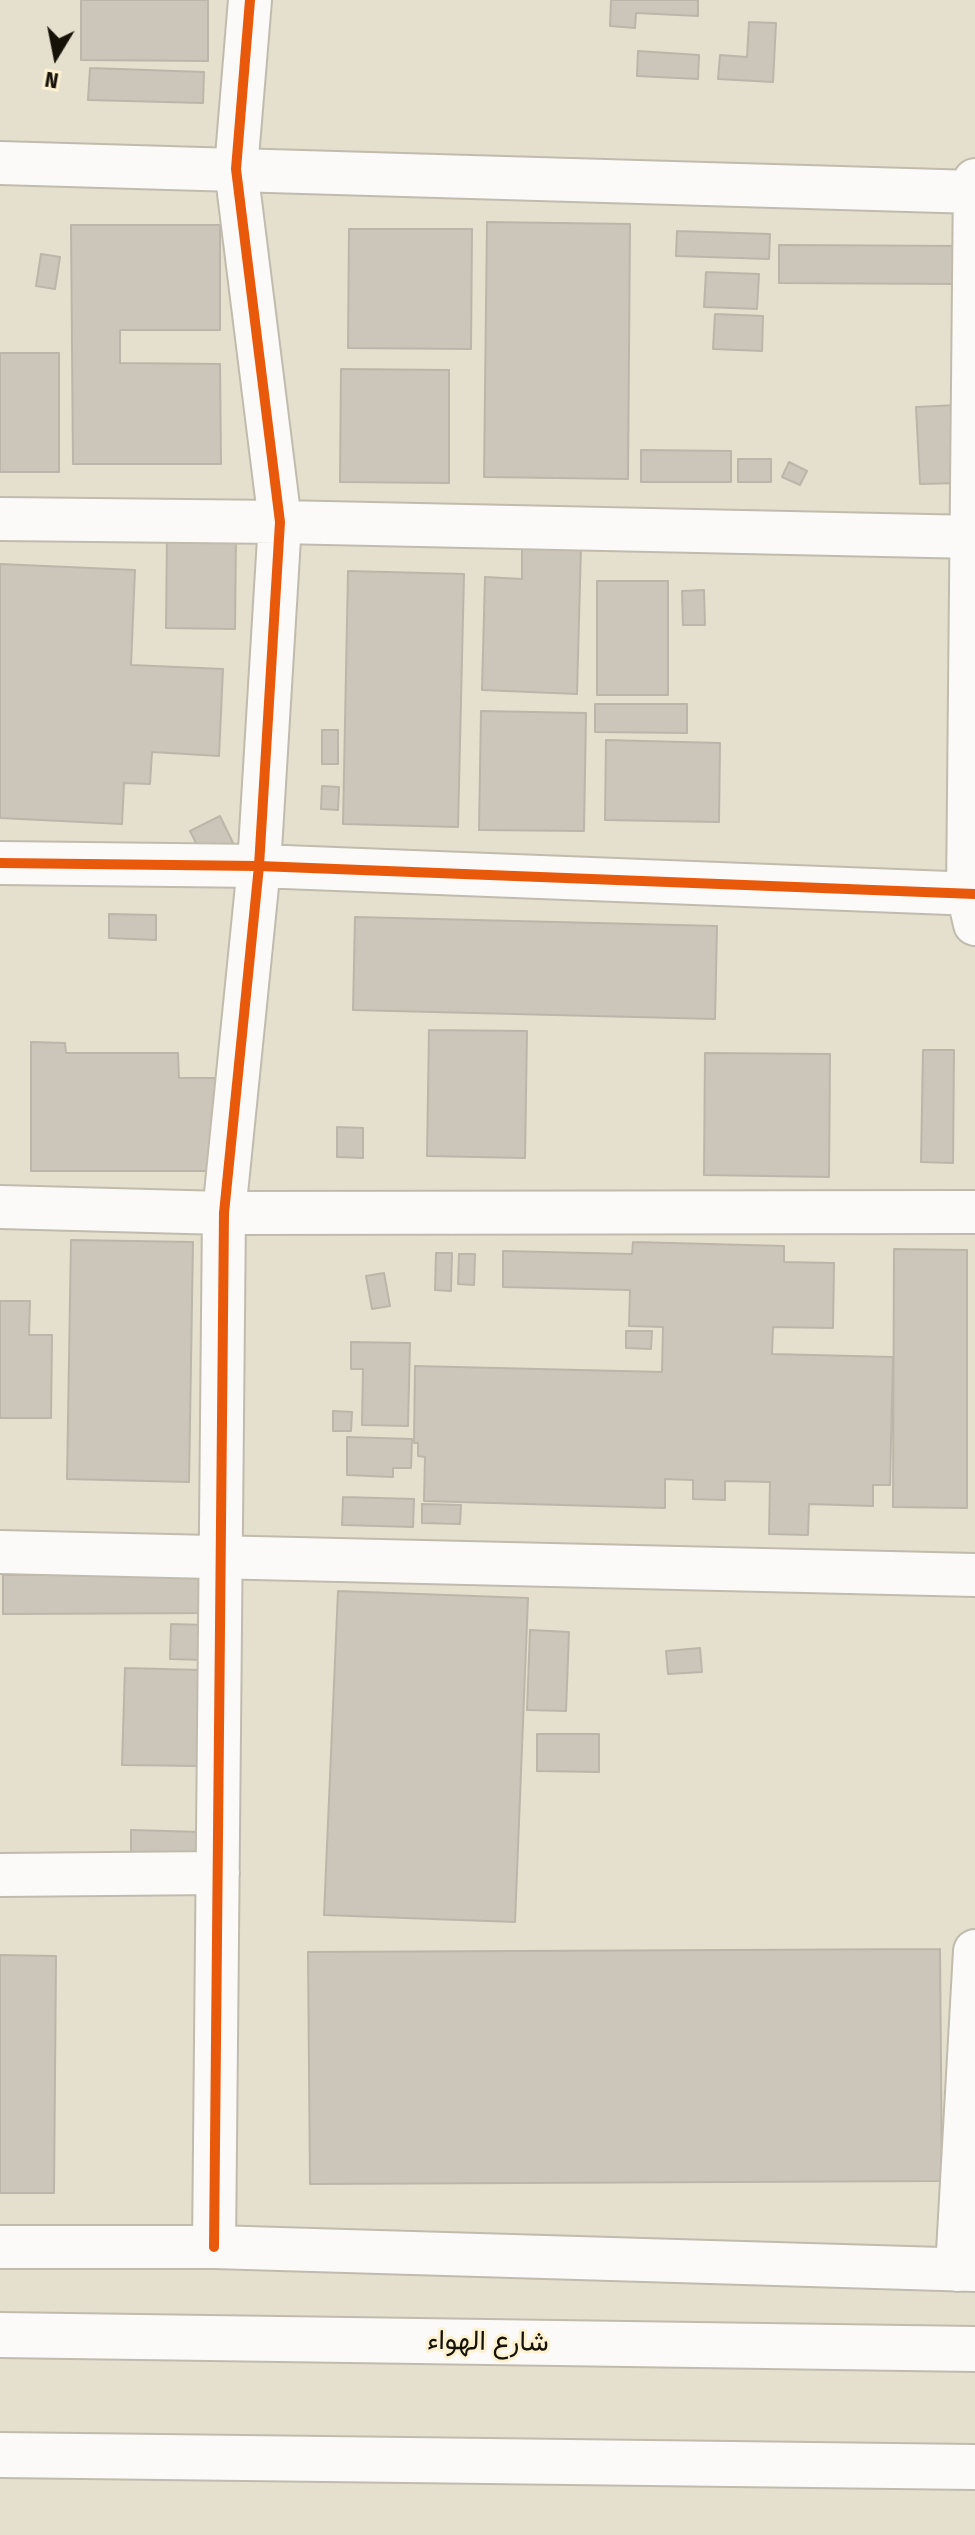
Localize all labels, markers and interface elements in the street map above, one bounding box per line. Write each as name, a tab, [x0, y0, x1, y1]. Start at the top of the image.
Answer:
north arrow	[16, 16, 96, 96]
text: N	[43, 66, 61, 95]
street label: شارع الهواء	[427, 2324, 549, 2360]

